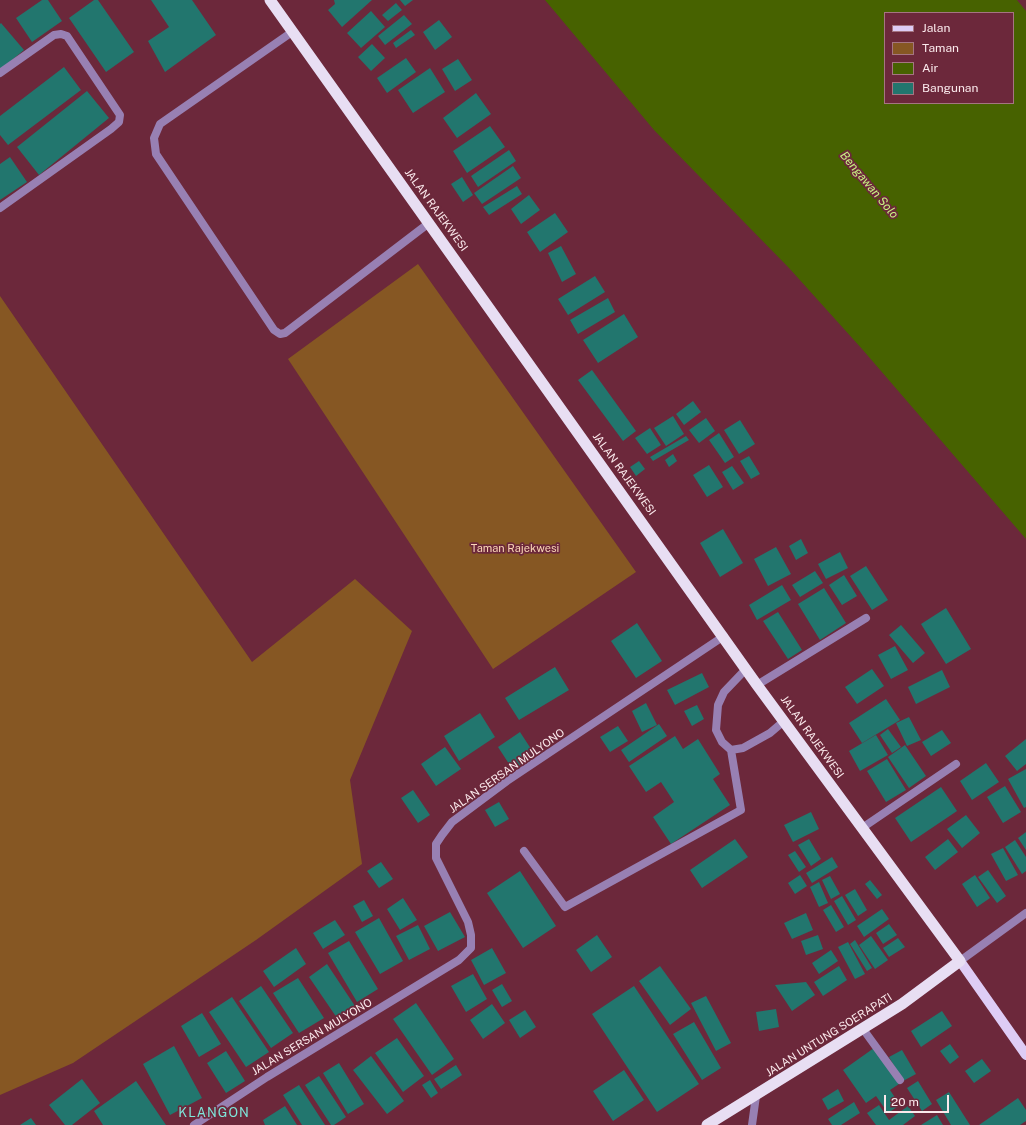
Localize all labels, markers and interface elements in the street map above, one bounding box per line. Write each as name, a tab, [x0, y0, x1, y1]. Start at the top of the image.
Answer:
legend	[884, 12, 1014, 104]
text: Jalan	[922, 21, 950, 35]
text: Taman	[922, 41, 959, 55]
text: Air	[922, 61, 938, 75]
text: Bangunan	[922, 81, 978, 95]
water label: Bengawan Solo	[837, 149, 901, 221]
street label: JALAN RAJEKWESI	[402, 166, 470, 254]
street label: JALAN RAJEKWESI	[590, 430, 658, 518]
park label: Taman Rajekwesi	[471, 542, 559, 556]
street label: JALAN RAJEKWESI	[778, 693, 846, 781]
street label: JALAN SERSAN MULYONO	[447, 726, 567, 816]
street label: JALAN UNTUNG SOERAPATI	[763, 991, 895, 1079]
street label: JALAN SERSAN MULYONO	[249, 996, 375, 1078]
scale bar	[886, 1087, 951, 1113]
text: 20 m	[891, 1095, 919, 1109]
district label: KLANGON	[178, 1105, 250, 1121]

